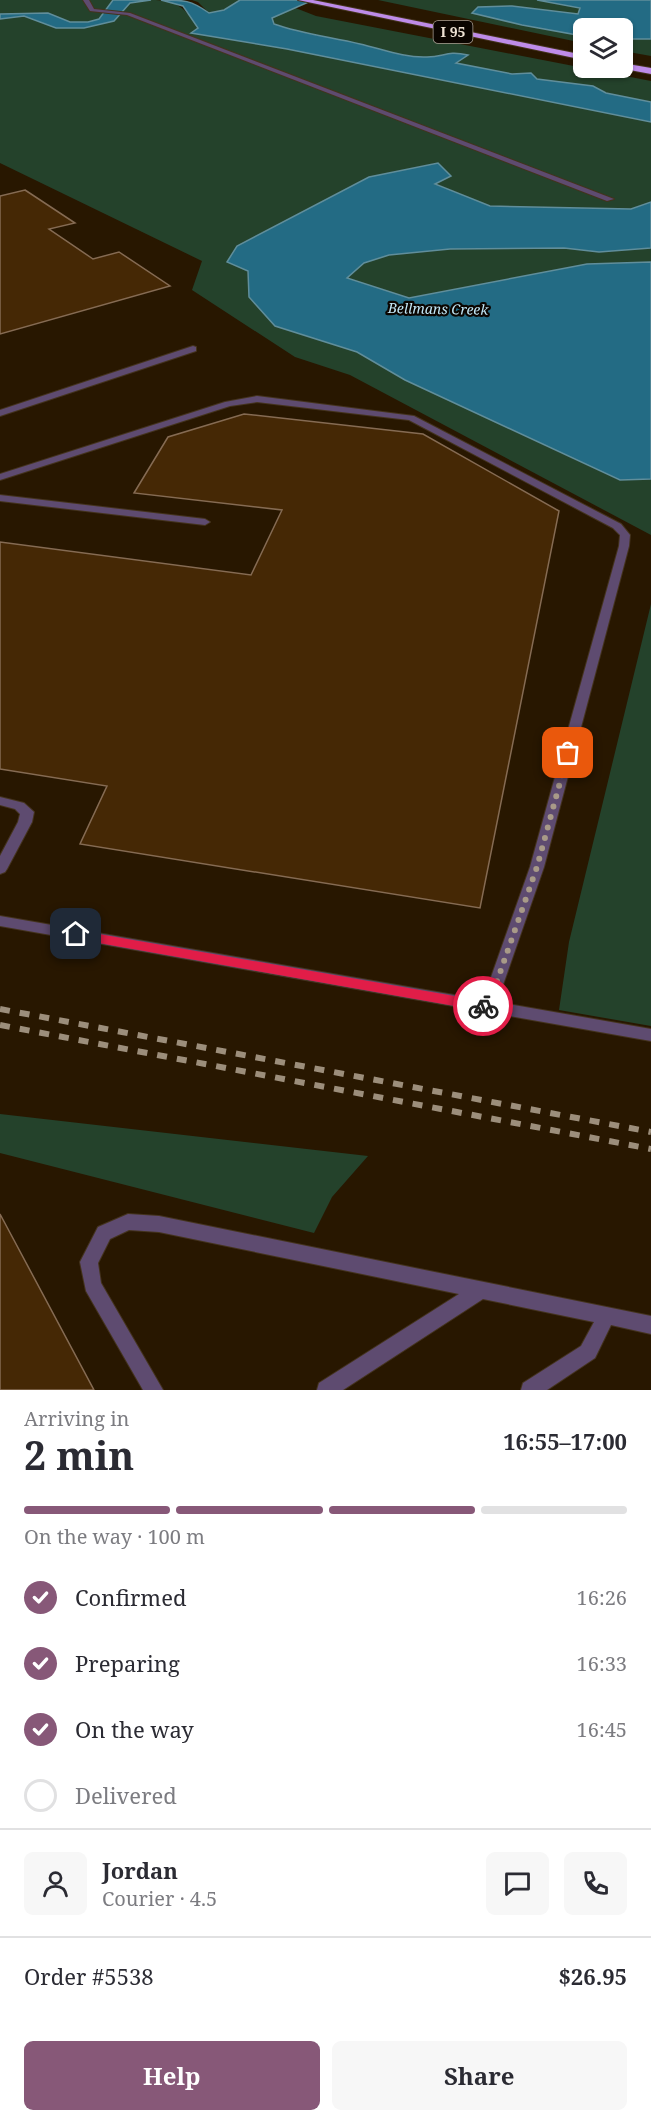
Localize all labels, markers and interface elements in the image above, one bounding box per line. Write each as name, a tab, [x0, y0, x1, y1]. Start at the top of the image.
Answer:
map controls	[573, 18, 633, 78]
button: layers	[573, 18, 633, 78]
road number: I 95	[434, 21, 472, 43]
water label: Bellmans Creek	[387, 298, 489, 319]
pin	[542, 727, 593, 778]
icon: bag	[551, 736, 584, 769]
pin	[50, 908, 101, 959]
icon: home	[59, 917, 92, 950]
courier	[453, 976, 513, 1036]
icon: bike	[467, 990, 500, 1023]
text: Arriving in	[24, 1405, 129, 1432]
text: 16:55–17:00	[503, 1426, 627, 1456]
text: 2 min	[24, 1428, 134, 1481]
text: On the way · 100 m	[24, 1523, 205, 1550]
icon: check	[24, 1581, 57, 1614]
text: Confirmed	[75, 1582, 186, 1612]
text: 16:26	[577, 1584, 627, 1611]
icon: check	[24, 1647, 57, 1680]
text: Preparing	[75, 1648, 180, 1678]
text: 16:33	[577, 1650, 627, 1677]
icon: check	[24, 1713, 57, 1746]
text: On the way	[75, 1714, 194, 1744]
text: 16:45	[577, 1716, 627, 1743]
text: Delivered	[75, 1780, 177, 1810]
button: person	[24, 1852, 87, 1915]
button: chat	[486, 1852, 549, 1915]
button: phone	[564, 1852, 627, 1915]
text: Jordan	[102, 1855, 178, 1885]
text: Courier · 4.5	[102, 1885, 217, 1912]
text: Order #5538	[24, 1961, 154, 1991]
text: $26.95	[558, 1961, 627, 1991]
button: Help	[24, 2041, 320, 2110]
button: Share	[332, 2041, 627, 2110]

